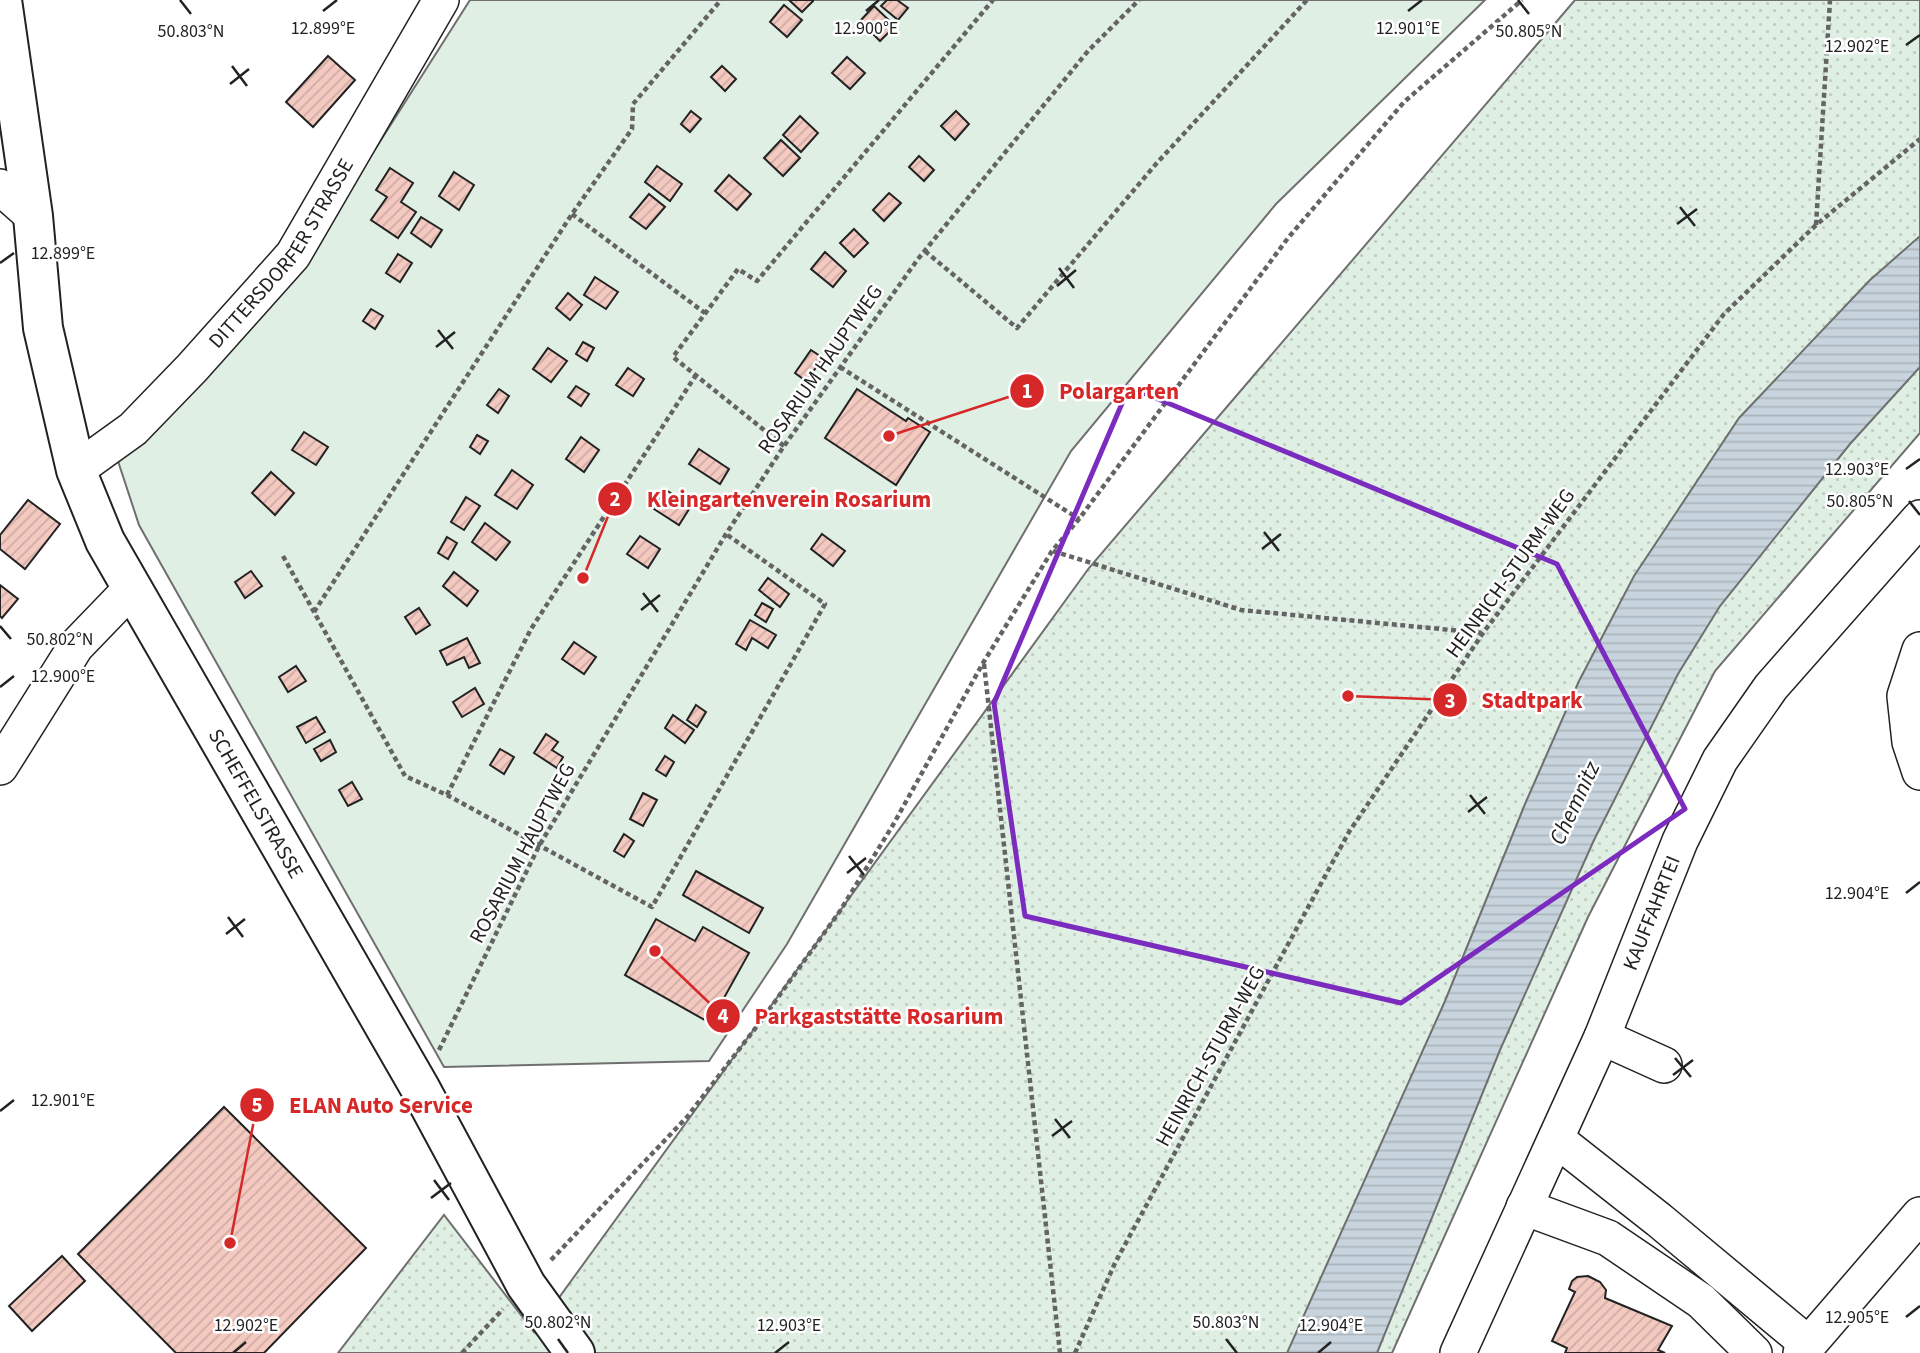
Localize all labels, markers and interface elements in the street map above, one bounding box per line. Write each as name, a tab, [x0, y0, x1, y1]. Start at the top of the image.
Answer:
text: 12.899°E	[291, 16, 355, 41]
text: 12.900°E	[834, 16, 898, 41]
text: 12.901°E	[1376, 16, 1440, 41]
text: 50.803°N	[158, 19, 224, 44]
text: 50.805°N	[1496, 19, 1562, 44]
text: 12.902°E	[1825, 34, 1889, 59]
street label: DITTERSDORFER STRASSE	[201, 153, 361, 355]
text: 12.899°E	[31, 241, 95, 266]
street label: ROSARIUM HAUPTWEG	[750, 278, 890, 460]
callout: Polargarten	[1010, 369, 1193, 413]
text: Polargarten	[1059, 375, 1179, 408]
text: 1	[1021, 376, 1033, 406]
text: 12.903°E	[1825, 457, 1889, 482]
callout: Kleingartenverein Rosarium	[598, 477, 945, 521]
street label: HEINRICH-STURM-WEG	[1438, 482, 1582, 664]
text: Kleingartenverein Rosarium	[647, 483, 931, 516]
text: 2	[609, 484, 621, 514]
text: 50.805°N	[1827, 489, 1893, 514]
text: 50.802°N	[27, 627, 93, 652]
text: 12.900°E	[31, 664, 95, 689]
callout: Stadtpark	[1432, 678, 1597, 722]
text: Stadtpark	[1481, 684, 1583, 717]
text: 3	[1444, 686, 1456, 716]
street label: SCHEFFELSTRASSE	[201, 723, 311, 884]
water label: Chemnitz	[1541, 756, 1608, 850]
street label: ROSARIUM HAUPTWEG	[462, 757, 582, 949]
street label: KAUFFAHRTEI	[1615, 851, 1688, 975]
text: 12.904°E	[1825, 881, 1889, 906]
street label: HEINRICH-STURM-WEG	[1148, 960, 1272, 1152]
callout: Parkgaststätte Rosarium	[705, 994, 1017, 1038]
text: Parkgaststätte Rosarium	[755, 1000, 1004, 1033]
text: 4	[717, 1001, 729, 1031]
callout: ELAN Auto Service	[240, 1083, 486, 1127]
text: 12.901°E	[31, 1088, 95, 1113]
text: ELAN Auto Service	[289, 1089, 473, 1122]
text: 5	[251, 1090, 263, 1120]
text: 12.905°E	[1825, 1305, 1889, 1330]
text: 50.802°N	[525, 1310, 591, 1335]
text: 50.803°N	[1193, 1310, 1259, 1335]
text: 12.902°E	[214, 1313, 278, 1338]
text: 12.903°E	[757, 1313, 821, 1338]
text: 12.904°E	[1299, 1313, 1363, 1338]

